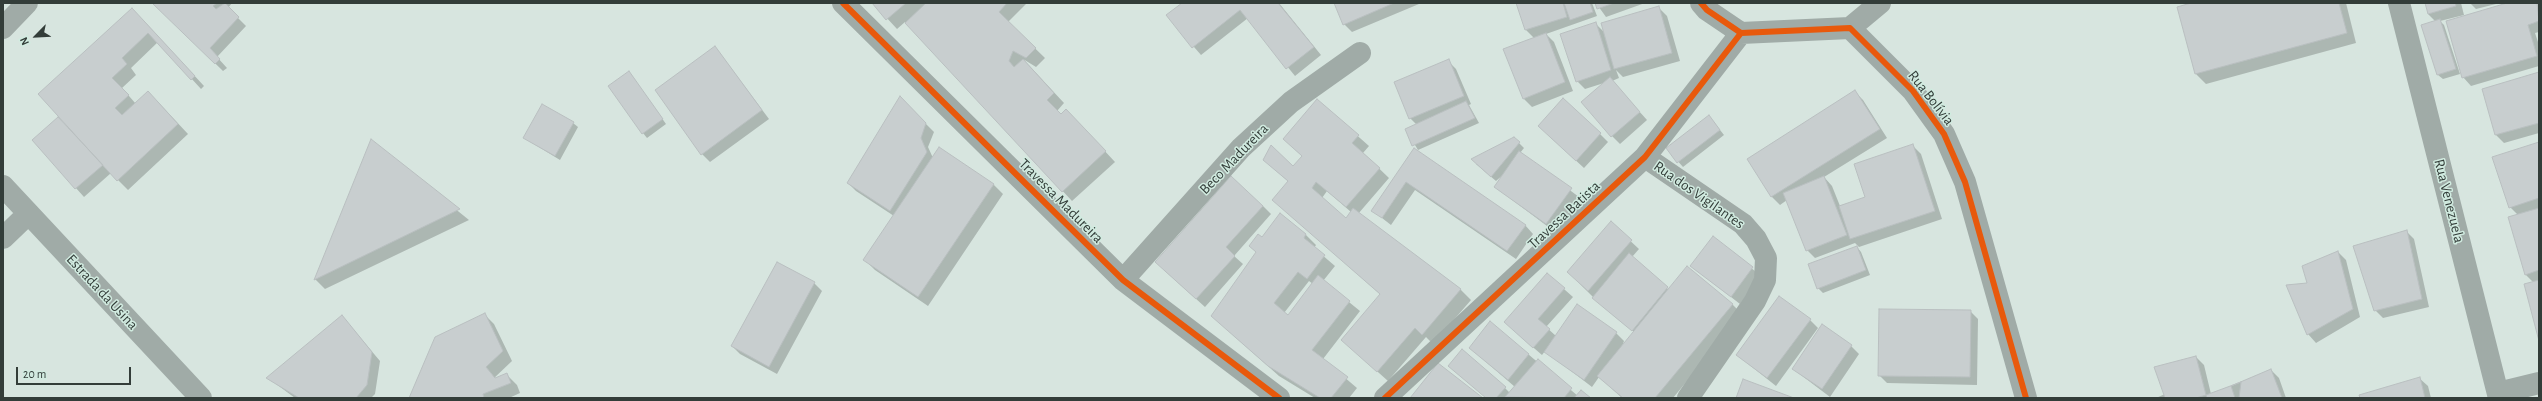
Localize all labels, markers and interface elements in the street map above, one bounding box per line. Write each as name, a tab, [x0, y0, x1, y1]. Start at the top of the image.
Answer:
north arrow	[16, 16, 56, 56]
text: N	[18, 35, 31, 47]
street label: Rua Bolívia	[1904, 67, 1958, 129]
street label: Beco Madureira	[1196, 120, 1272, 198]
street label: Travessa Madureira	[1015, 155, 1107, 247]
street label: Rua dos Vigilantes	[1650, 157, 1748, 233]
street label: Rua Venezuela	[2430, 157, 2468, 245]
street label: Travessa Batista	[1524, 177, 1604, 253]
street label: Estrada da Usina	[62, 250, 142, 334]
scale bar	[18, 359, 133, 385]
text: 20 m	[23, 368, 46, 380]

